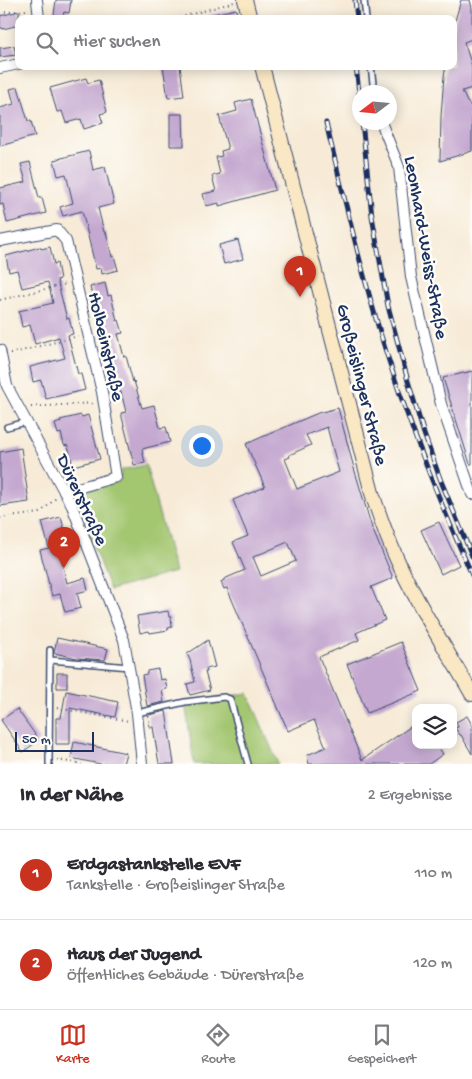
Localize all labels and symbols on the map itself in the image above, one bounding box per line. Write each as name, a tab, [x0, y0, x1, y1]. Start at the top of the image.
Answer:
north arrow	[352, 85, 397, 130]
street label: Leonhard-Weiss-Straße	[397, 154, 452, 341]
pin: 1	[284, 256, 316, 297]
street label: Holbeinstraße	[81, 290, 128, 404]
street label: Großeislinger Straße	[329, 302, 392, 468]
your location	[189, 433, 215, 459]
street label: Dürerstraße	[49, 449, 112, 550]
pin: 2	[48, 527, 80, 568]
scale bar	[15, 729, 94, 752]

